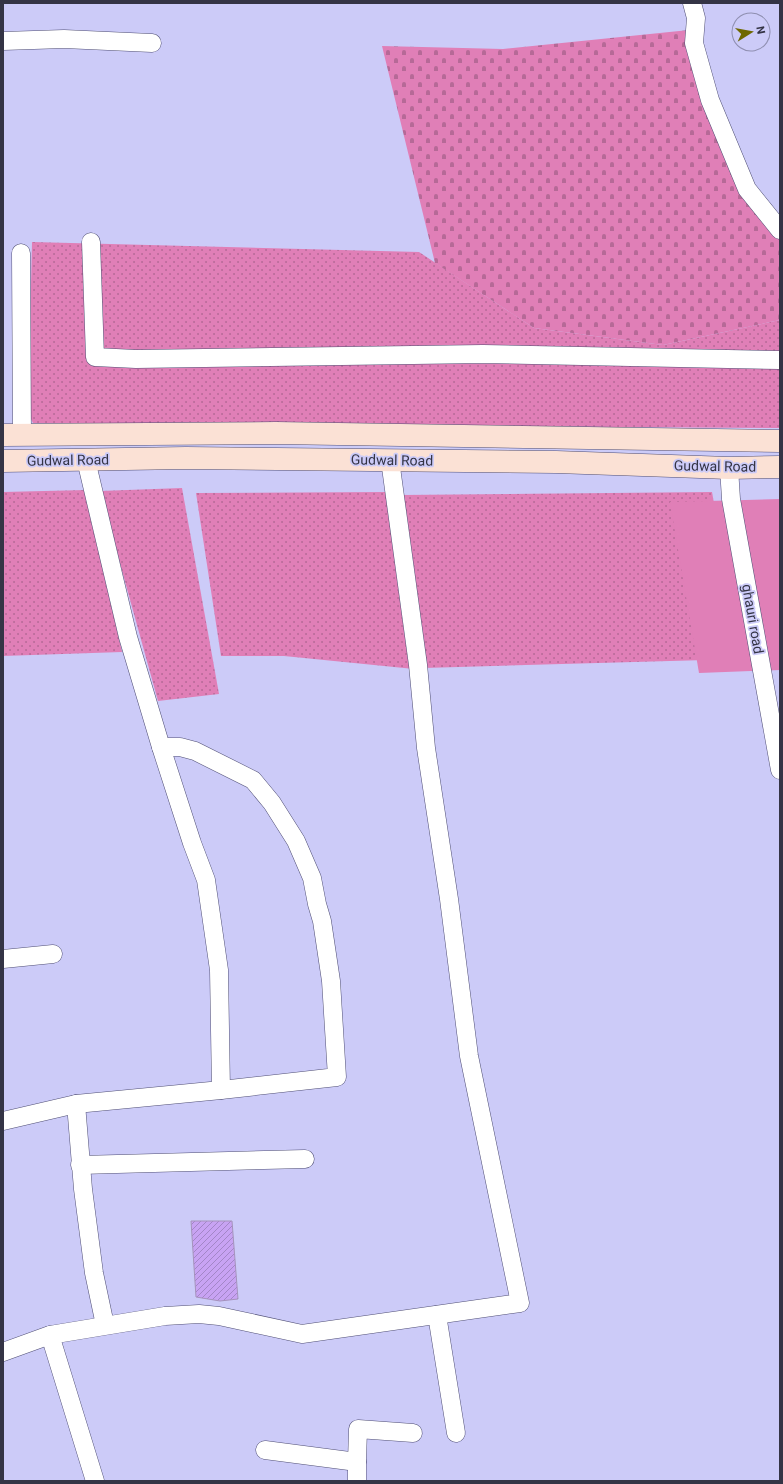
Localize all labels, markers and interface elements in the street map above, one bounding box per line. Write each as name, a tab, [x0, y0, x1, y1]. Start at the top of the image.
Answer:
north arrow	[731, 12, 771, 52]
text: N	[753, 25, 767, 35]
street label: Gudwal Road	[27, 451, 109, 469]
street label: Gudwal Road	[351, 451, 433, 469]
street label: Gudwal Road	[674, 457, 756, 475]
street label: ghauri road	[739, 583, 767, 655]

